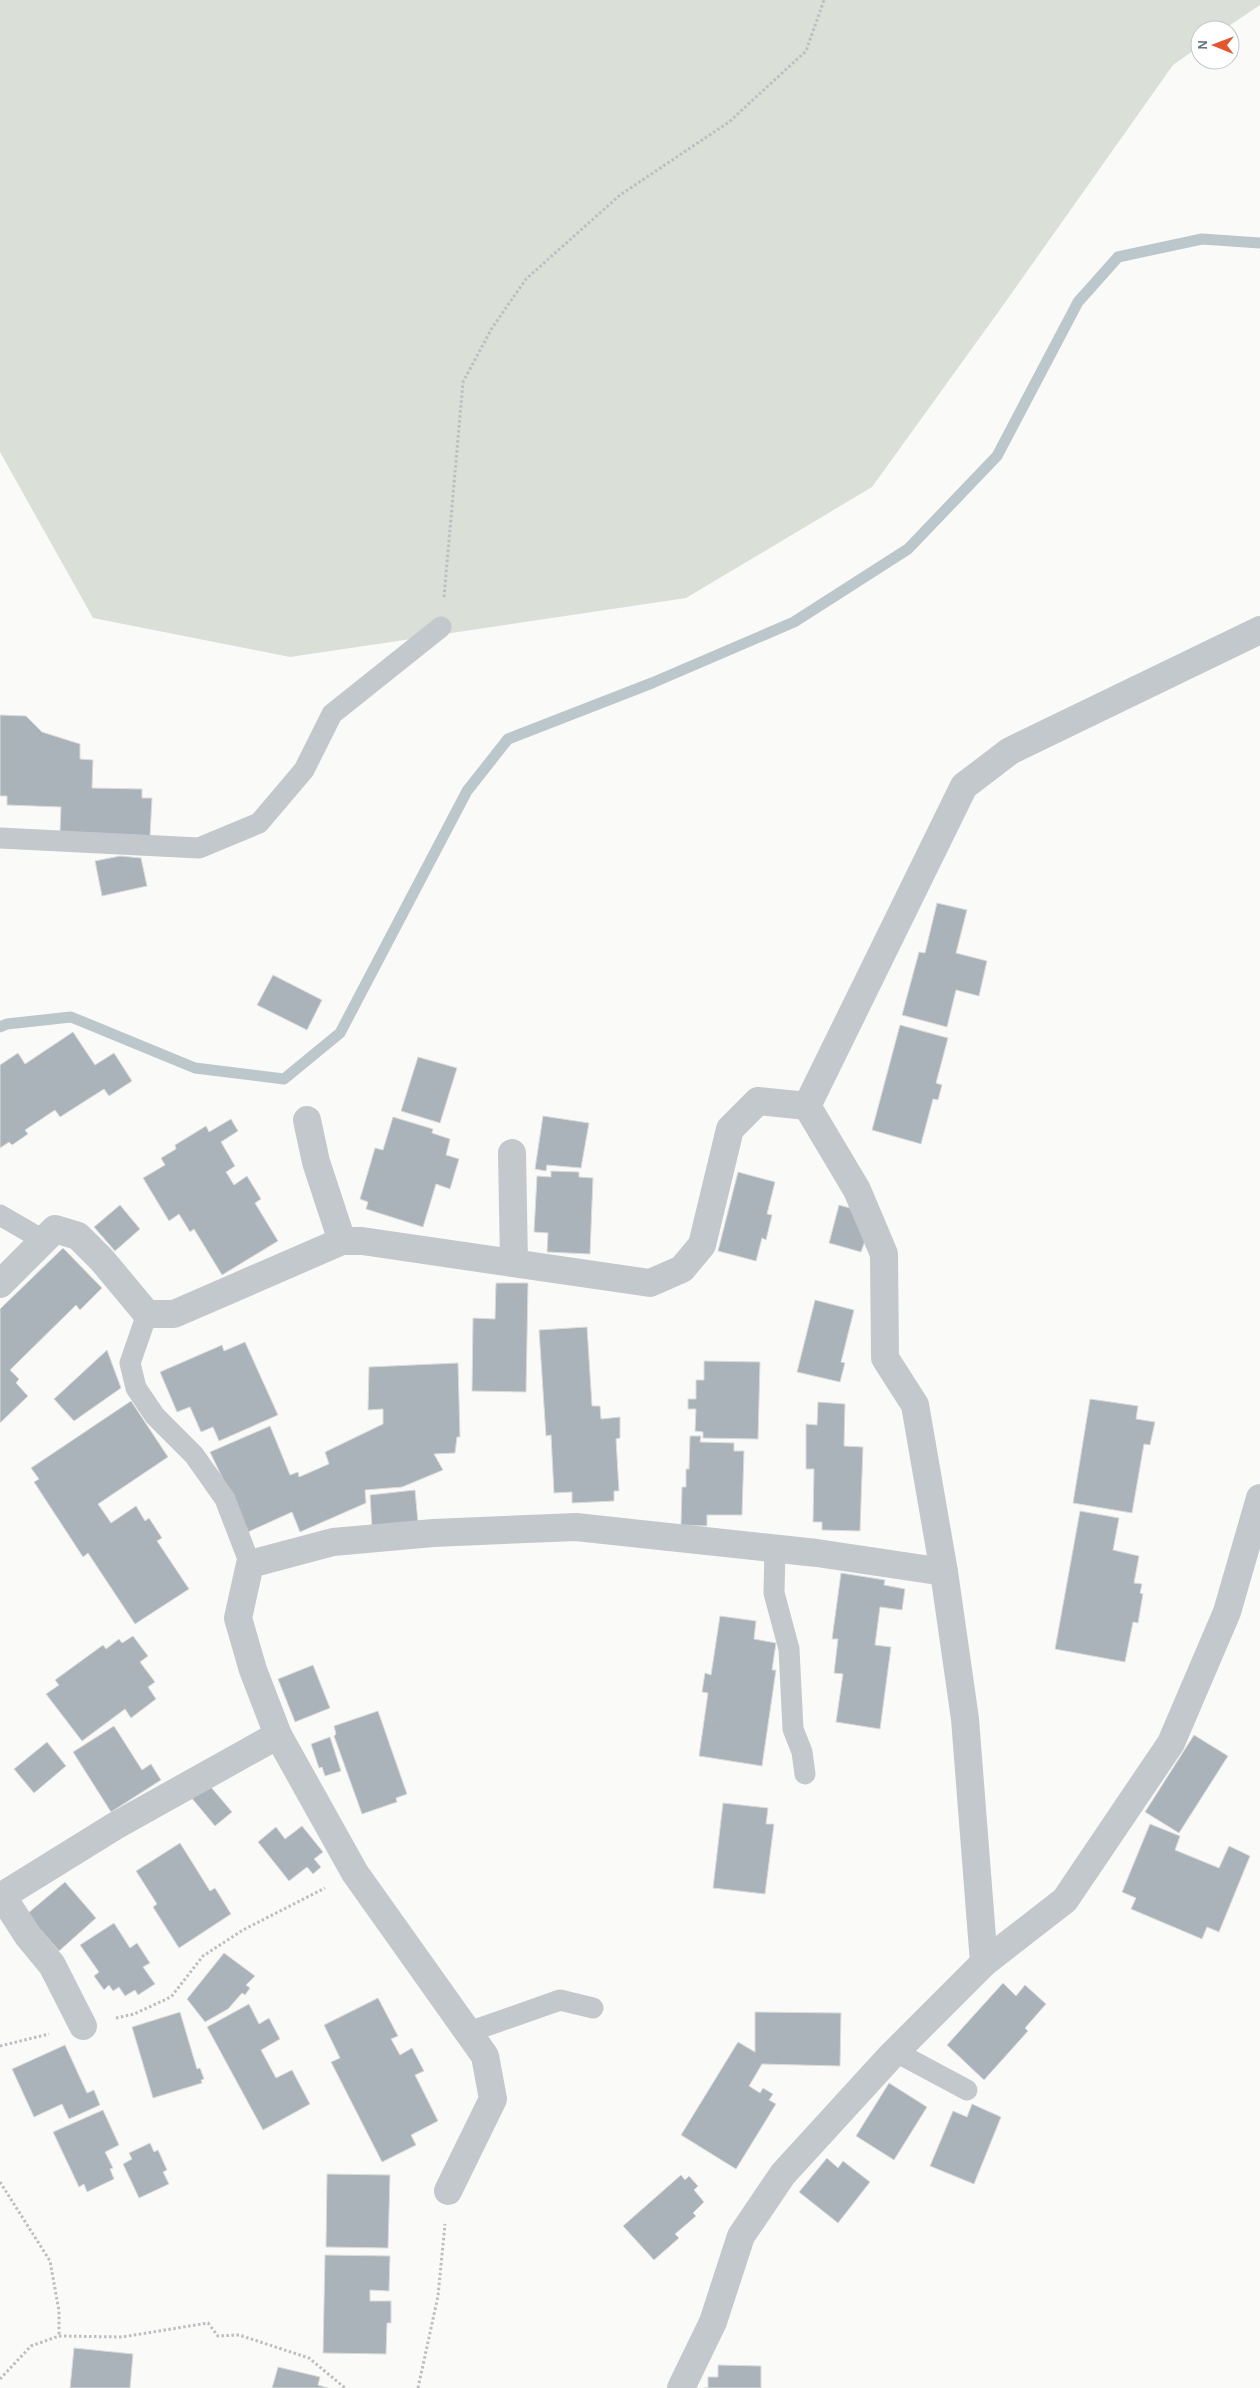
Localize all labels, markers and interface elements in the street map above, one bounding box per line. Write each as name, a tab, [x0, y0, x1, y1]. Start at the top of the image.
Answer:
north arrow	[1190, 20, 1240, 70]
text: N	[1196, 40, 1210, 50]

